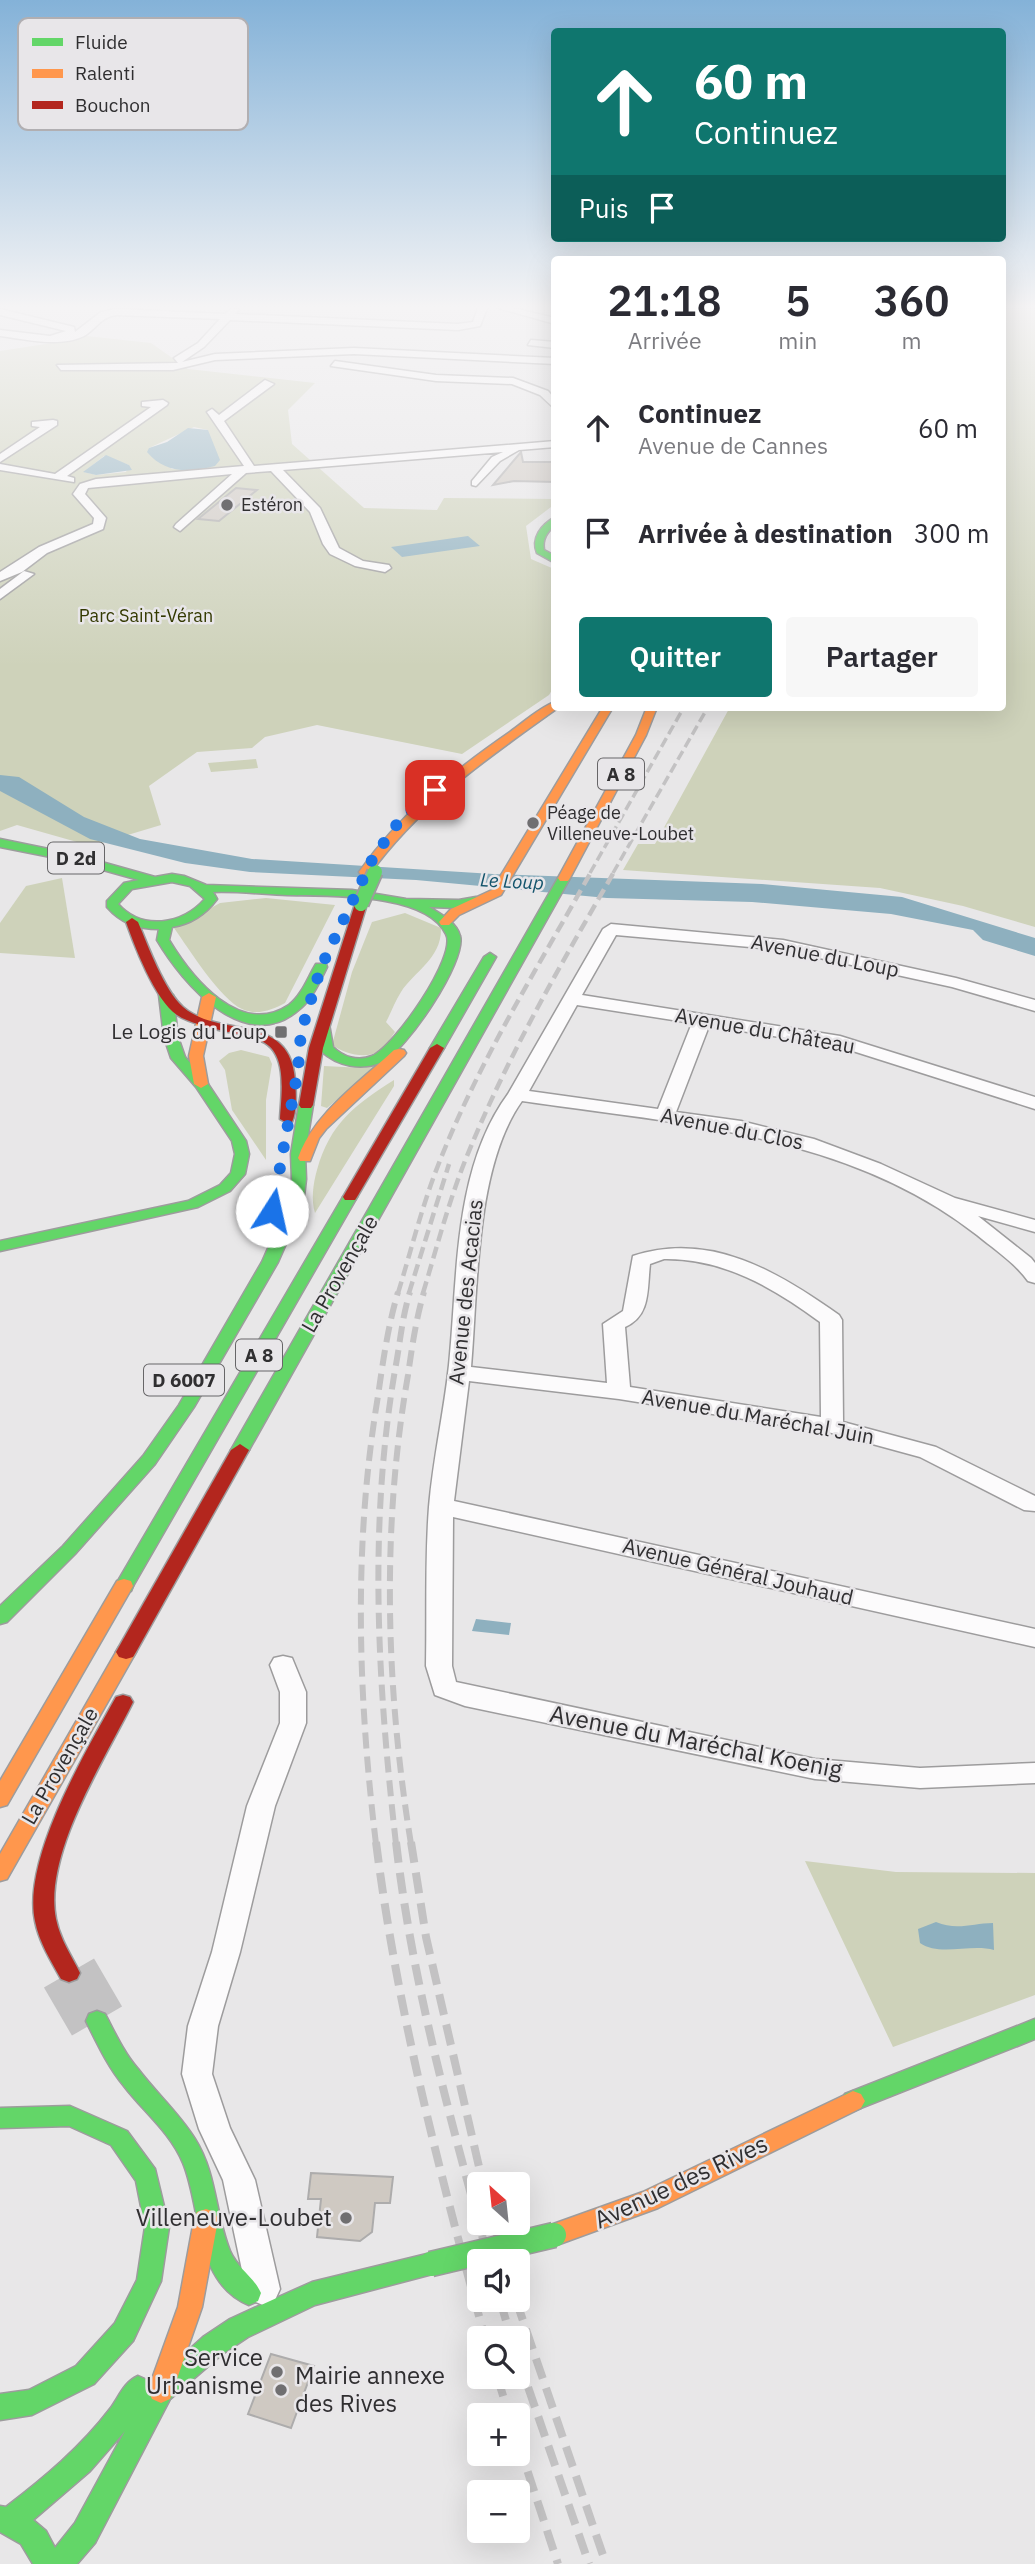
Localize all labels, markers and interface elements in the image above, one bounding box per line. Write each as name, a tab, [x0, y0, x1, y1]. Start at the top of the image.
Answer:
legend	[18, 18, 248, 130]
text: Fluide	[75, 30, 128, 54]
text: 60 m	[694, 49, 808, 112]
icon: ahead	[579, 56, 670, 147]
text: Ralenti	[75, 61, 135, 85]
text: Bouchon	[75, 93, 151, 117]
text: Continuez	[694, 111, 838, 153]
icon: arrive	[643, 189, 681, 227]
text: Puis	[579, 191, 629, 225]
text: 21:18	[608, 273, 722, 328]
text: 5	[785, 273, 810, 328]
text: 360	[874, 273, 949, 328]
text: Arrivée	[628, 325, 702, 355]
text: min	[778, 325, 817, 355]
text: m	[902, 325, 922, 355]
text: Continuez	[638, 396, 761, 430]
icon: ahead	[579, 409, 617, 447]
text: 60 m	[918, 411, 978, 445]
text: Avenue de Cannes	[638, 430, 828, 460]
place label: Estéron	[241, 493, 303, 516]
marker: Estéron	[219, 497, 235, 513]
icon: arrive	[579, 514, 617, 552]
text: Arrivée à destination	[638, 516, 893, 550]
text: 300 m	[914, 516, 989, 550]
park label: Parc Saint-Véran	[79, 604, 213, 627]
button: Quitter	[579, 617, 772, 697]
button: Partager	[786, 617, 978, 697]
road number: A 8	[598, 758, 644, 790]
pin	[405, 760, 465, 820]
icon: arrive	[416, 771, 454, 809]
place label: Péage de Villeneuve-Loubet	[547, 801, 694, 845]
marker: Péage de Villeneuve-Loubet	[525, 815, 541, 831]
road number: D 2d	[48, 842, 104, 874]
water label: Le Loup	[479, 867, 545, 895]
street label: Avenue du Loup	[749, 927, 902, 983]
street label: Avenue du Château	[673, 1000, 857, 1060]
place label: Le Logis du Loup	[111, 1017, 267, 1045]
marker: Le Logis du Loup	[273, 1024, 289, 1040]
street label: Avenue du Clos	[658, 1100, 806, 1156]
position arrow	[235, 1174, 309, 1248]
street label: Avenue des Acacias	[441, 1198, 489, 1386]
street label: La Provençale	[294, 1210, 384, 1337]
road number: A 8	[236, 1340, 282, 1371]
road number: D 6007	[144, 1364, 224, 1396]
street label: Avenue du Maréchal Juin	[640, 1382, 877, 1450]
street label: Avenue Général Jouhaud	[620, 1531, 856, 1611]
street label: Avenue du Maréchal Koenig	[547, 1697, 846, 1785]
street label: La Provençale	[14, 1702, 104, 1829]
street label: Avenue des Rives	[589, 2127, 773, 2235]
north arrow	[467, 2172, 530, 2235]
map controls	[467, 2172, 530, 2543]
place label: Villeneuve-Loubet	[136, 2201, 332, 2233]
marker: Villeneuve-Loubet	[338, 2210, 354, 2226]
button: sound	[467, 2249, 530, 2312]
button: search	[467, 2326, 530, 2389]
place label: Service Urbanisme	[146, 2341, 263, 2401]
place label: Mairie annexe des Rives	[295, 2359, 445, 2419]
marker: Service Urbanisme	[269, 2364, 285, 2380]
marker: Mairie annexe des Rives	[273, 2382, 289, 2398]
button: +	[467, 2403, 530, 2466]
button: −	[467, 2480, 530, 2543]

